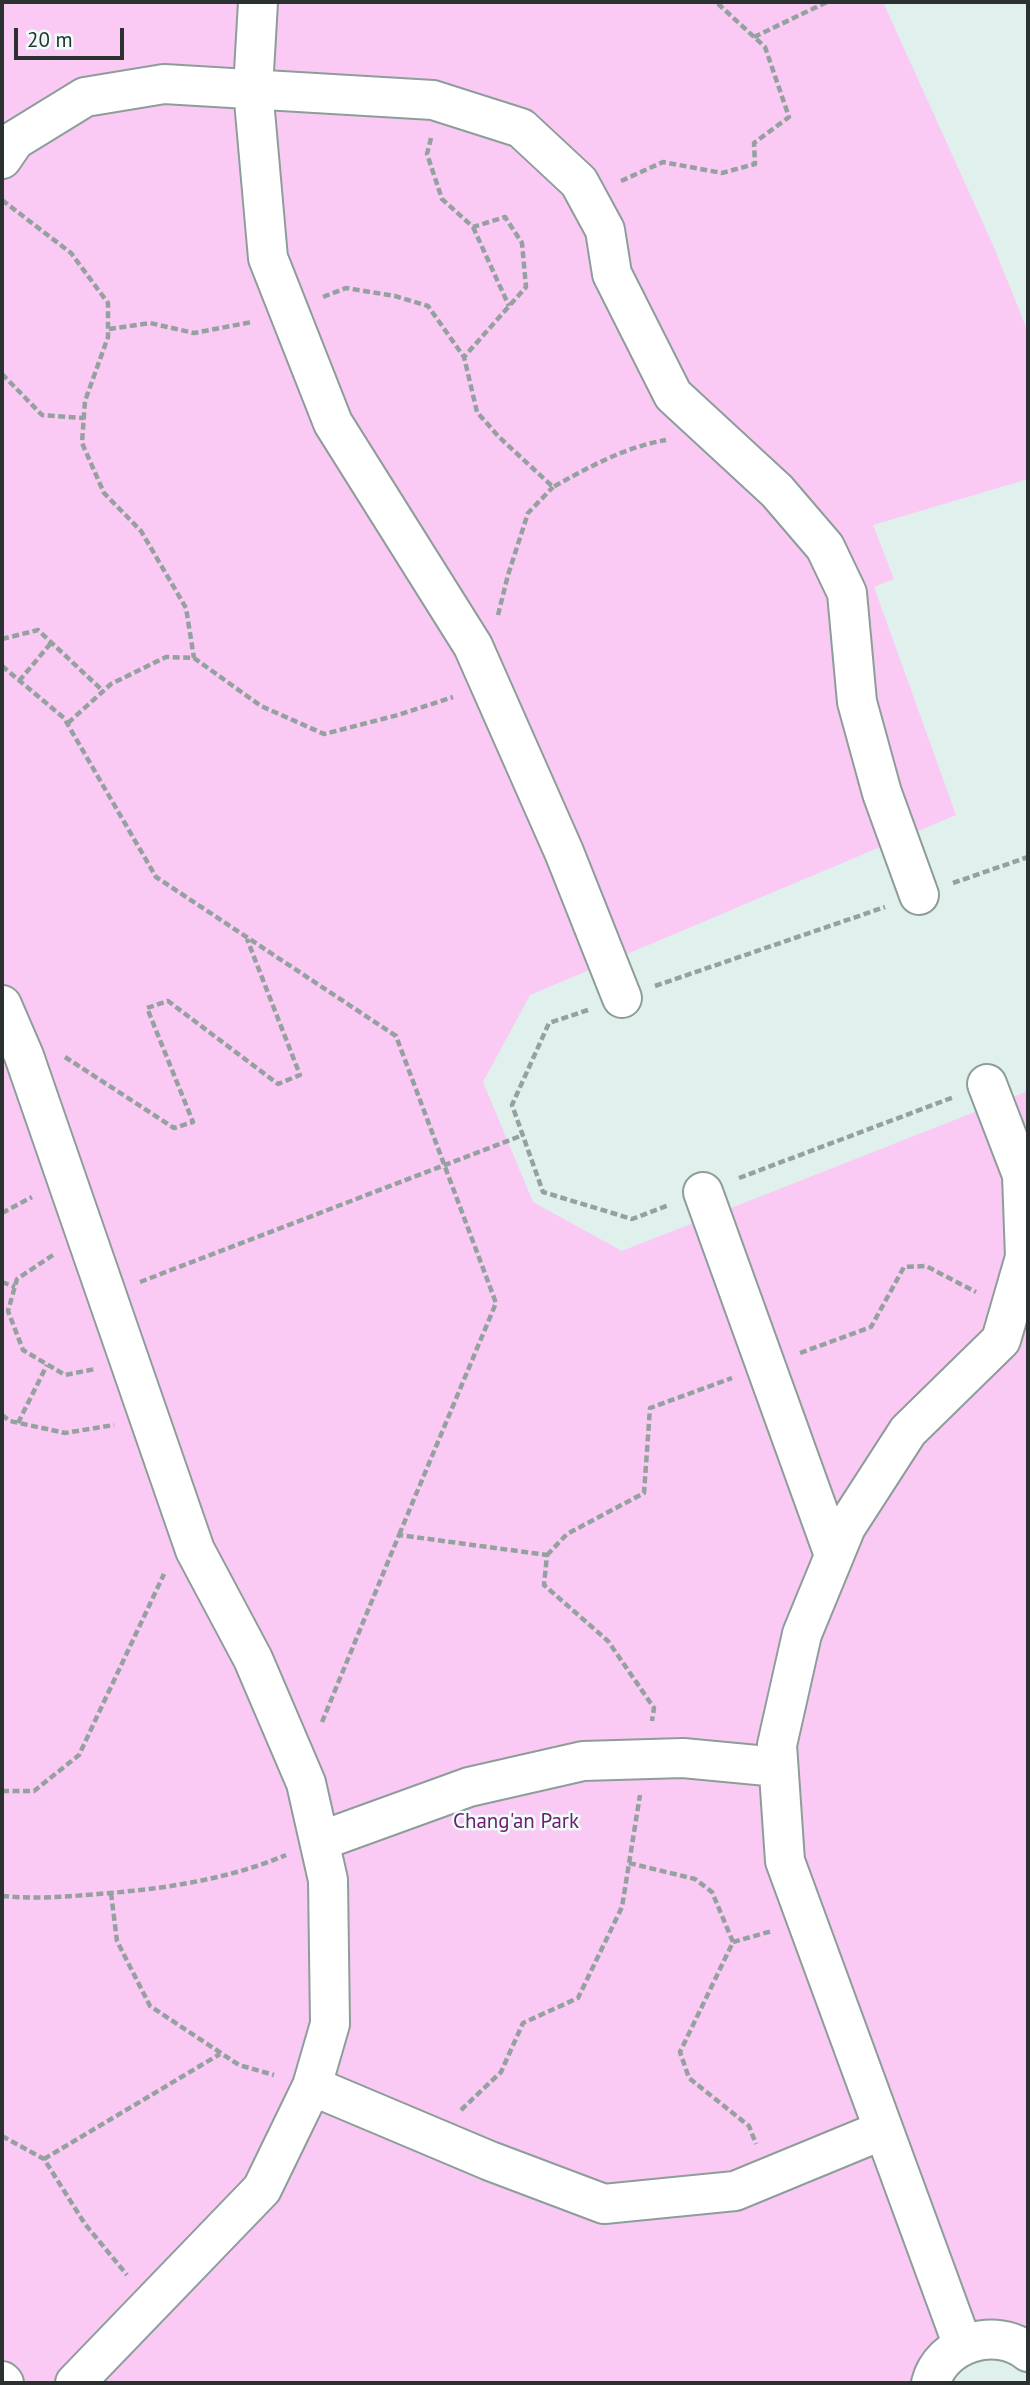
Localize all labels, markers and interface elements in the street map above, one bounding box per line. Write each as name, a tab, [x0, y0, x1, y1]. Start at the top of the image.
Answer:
scale bar	[18, 14, 128, 58]
text: 20 m	[27, 26, 73, 53]
park label: Chang'an Park	[453, 1809, 579, 1835]

